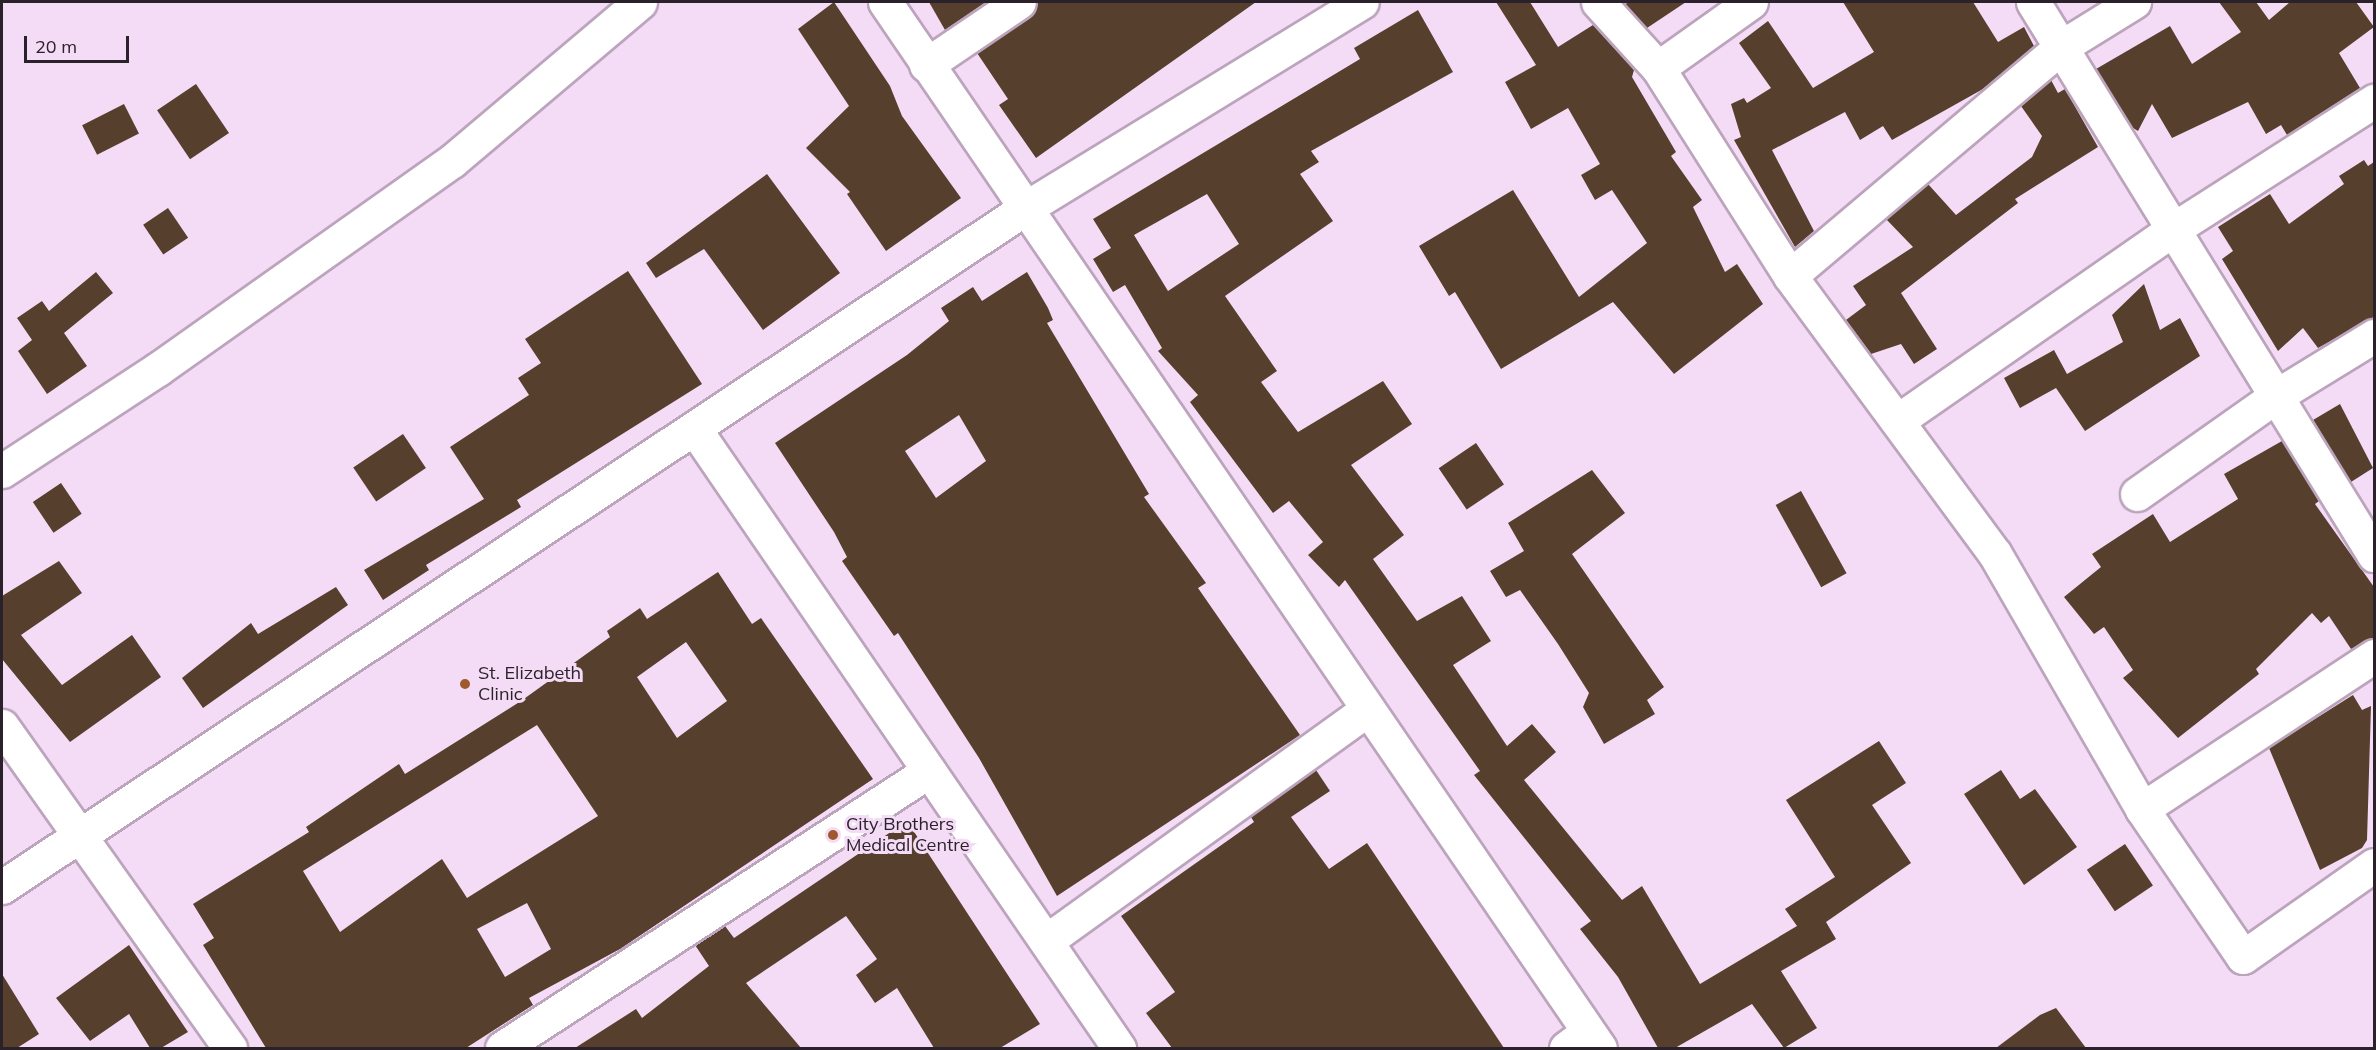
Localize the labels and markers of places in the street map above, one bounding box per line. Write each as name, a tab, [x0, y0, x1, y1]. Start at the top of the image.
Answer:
place label: St. Elizabeth Clinic	[478, 663, 581, 706]
marker: St. Elizabeth Clinic	[456, 675, 474, 693]
place label: City Brothers Medical Centre	[846, 814, 969, 856]
marker: City Brothers Medical Centre	[824, 826, 842, 844]

